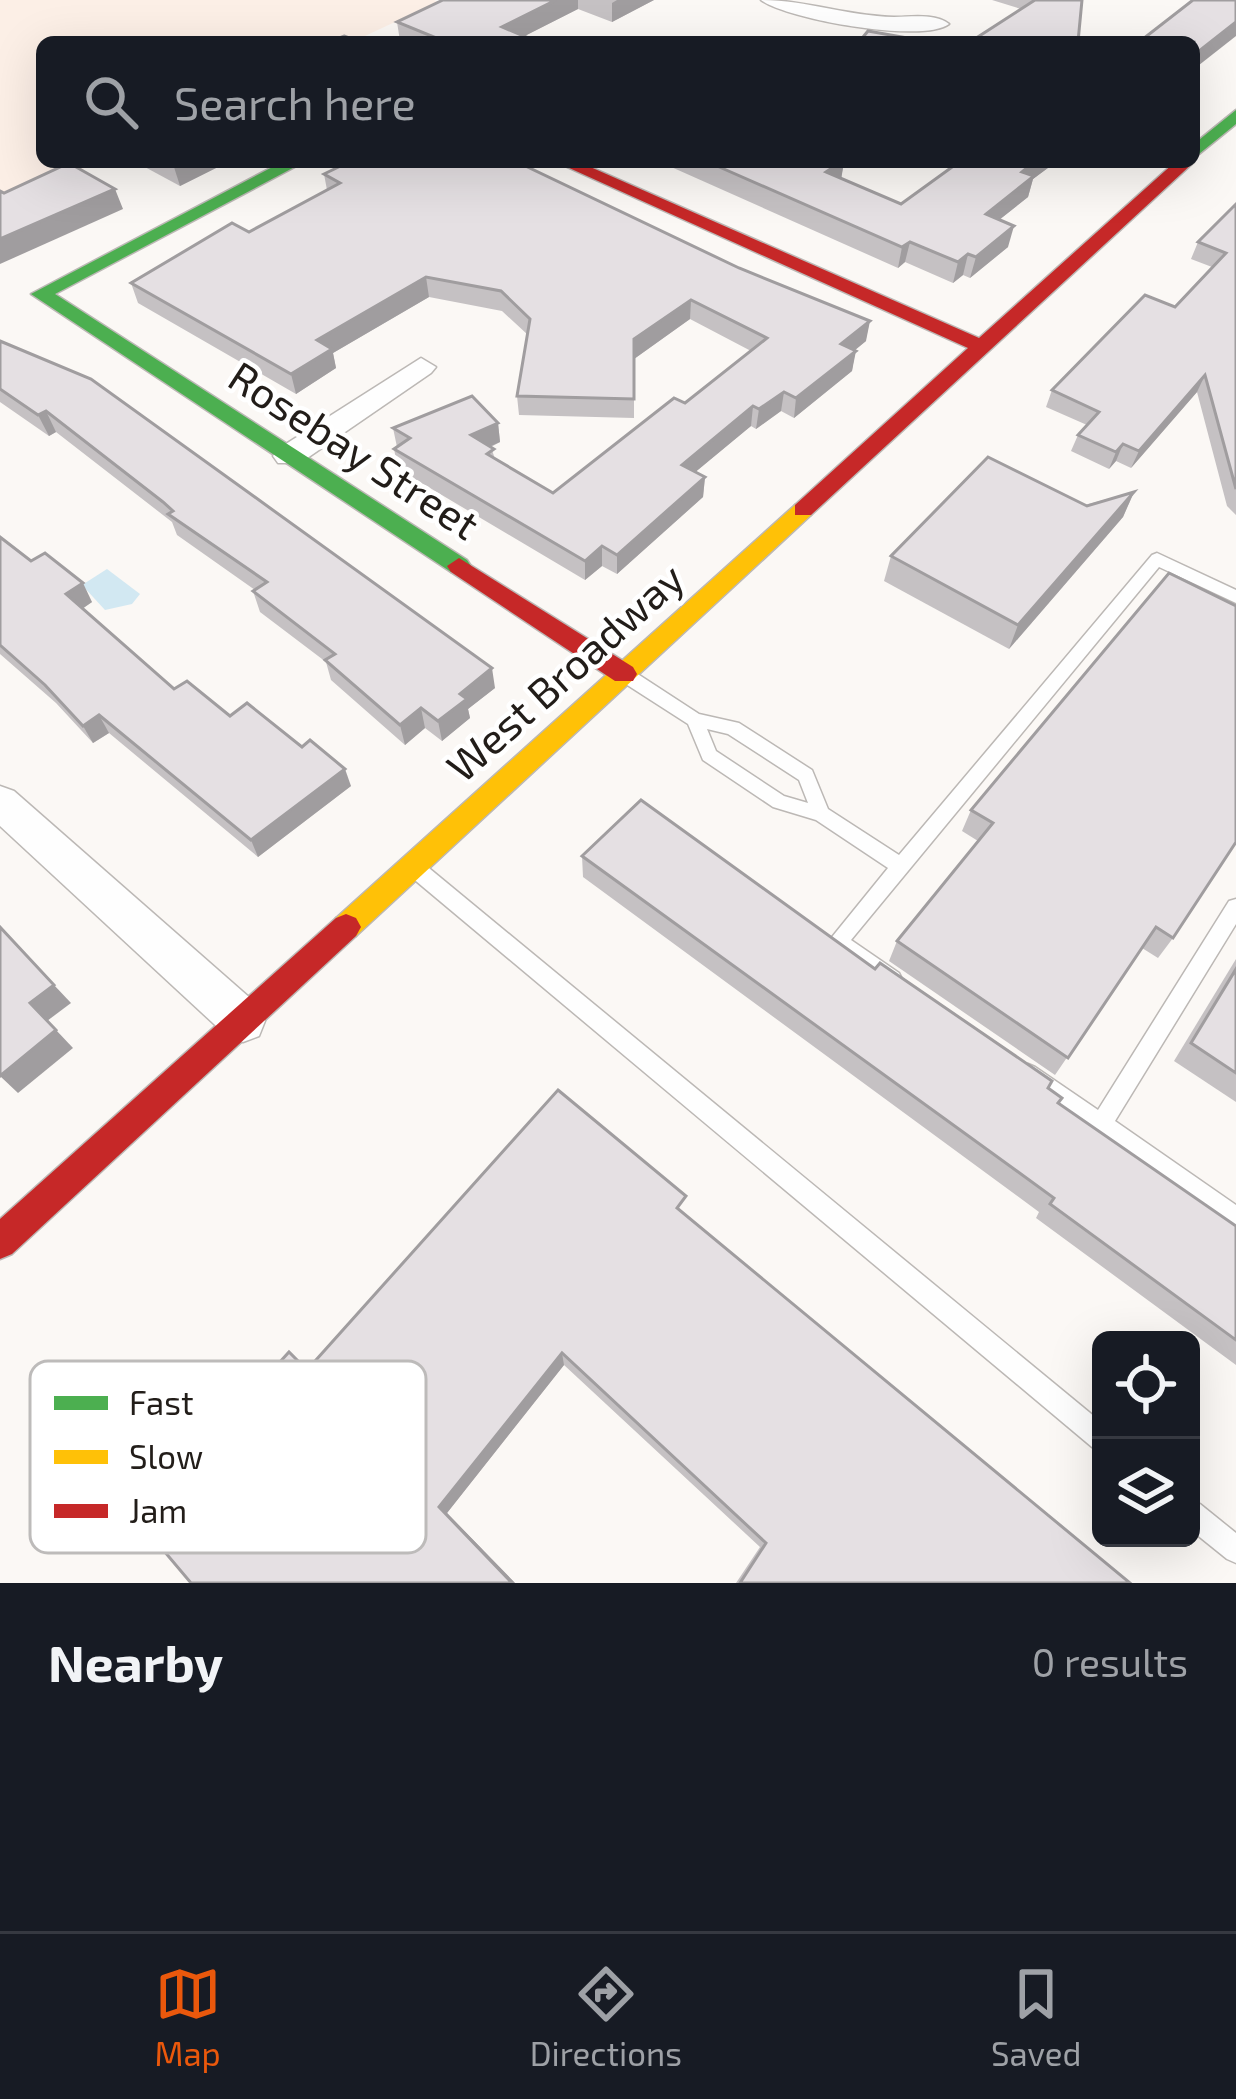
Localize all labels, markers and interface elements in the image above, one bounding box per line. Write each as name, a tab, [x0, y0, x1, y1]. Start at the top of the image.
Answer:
search box	[36, 36, 1200, 168]
icon: search	[78, 69, 144, 135]
text: Search here	[174, 75, 416, 129]
street label: Rosebay Street	[221, 350, 489, 548]
street label: West Broadway	[435, 552, 693, 790]
map controls	[1092, 1331, 1200, 1547]
button: locate	[1092, 1331, 1200, 1439]
legend	[30, 1361, 426, 1553]
text: Fast	[129, 1382, 193, 1422]
text: Slow	[129, 1436, 203, 1476]
button: layers	[1092, 1439, 1200, 1547]
text: Jam	[129, 1490, 187, 1530]
text: Nearby	[48, 1631, 223, 1692]
text: 0 results	[1032, 1638, 1188, 1685]
tab: Map	[155, 1961, 221, 2073]
tab: Directions	[530, 1961, 682, 2073]
tab: Saved	[991, 1961, 1081, 2073]

